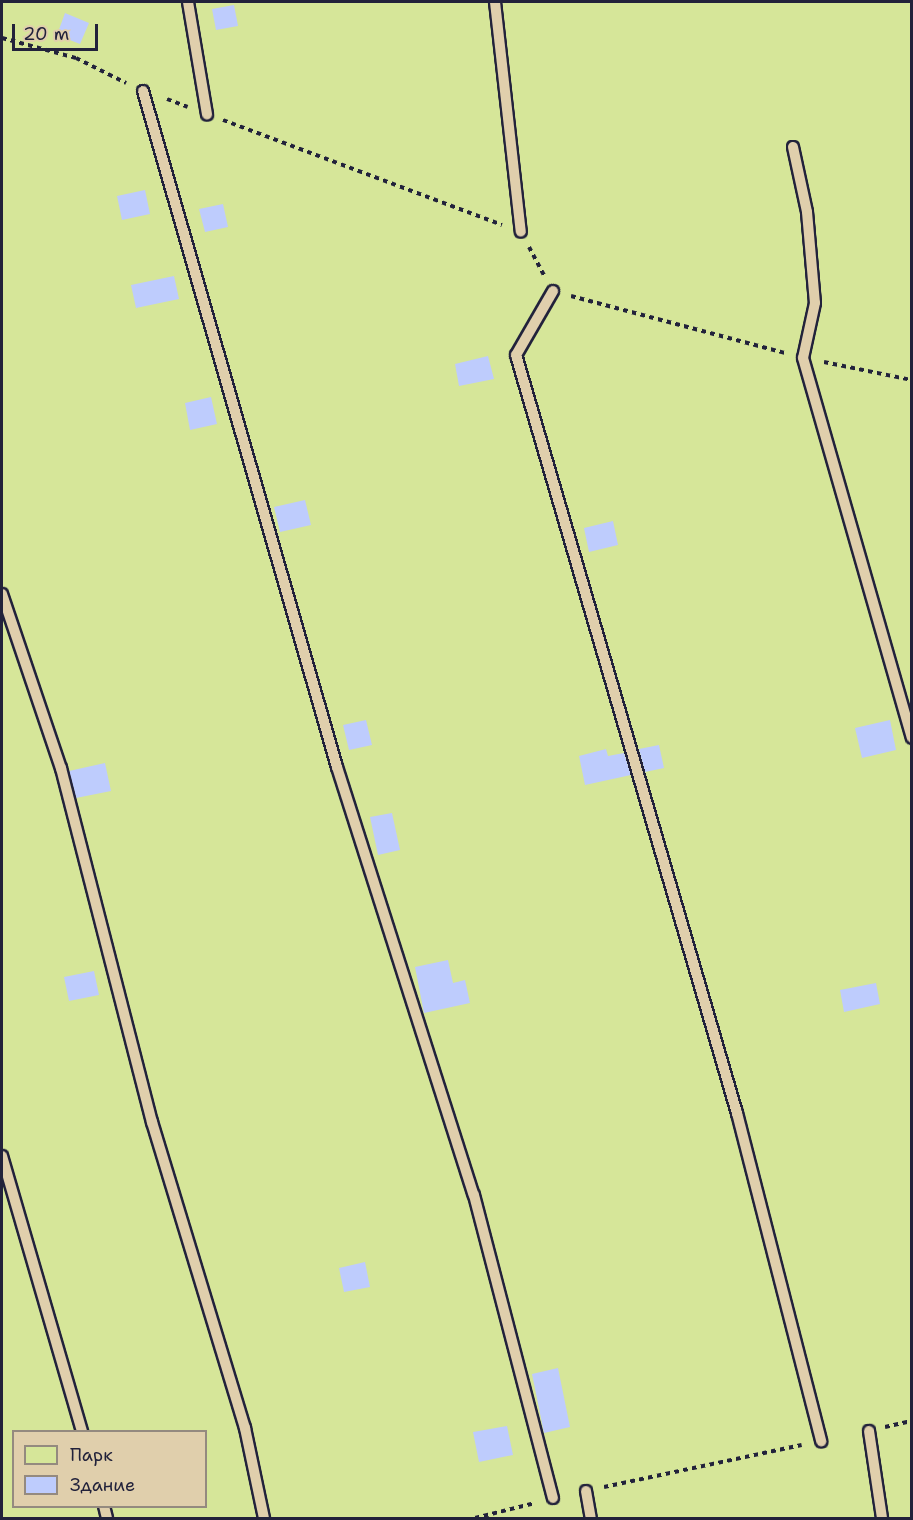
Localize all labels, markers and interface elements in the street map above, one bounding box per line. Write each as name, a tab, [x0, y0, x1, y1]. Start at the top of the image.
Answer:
scale bar	[15, 12, 100, 50]
text: 20 m	[23, 22, 69, 46]
legend	[12, 1430, 207, 1508]
text: Парк	[70, 1443, 113, 1467]
text: Здание	[70, 1473, 135, 1497]

